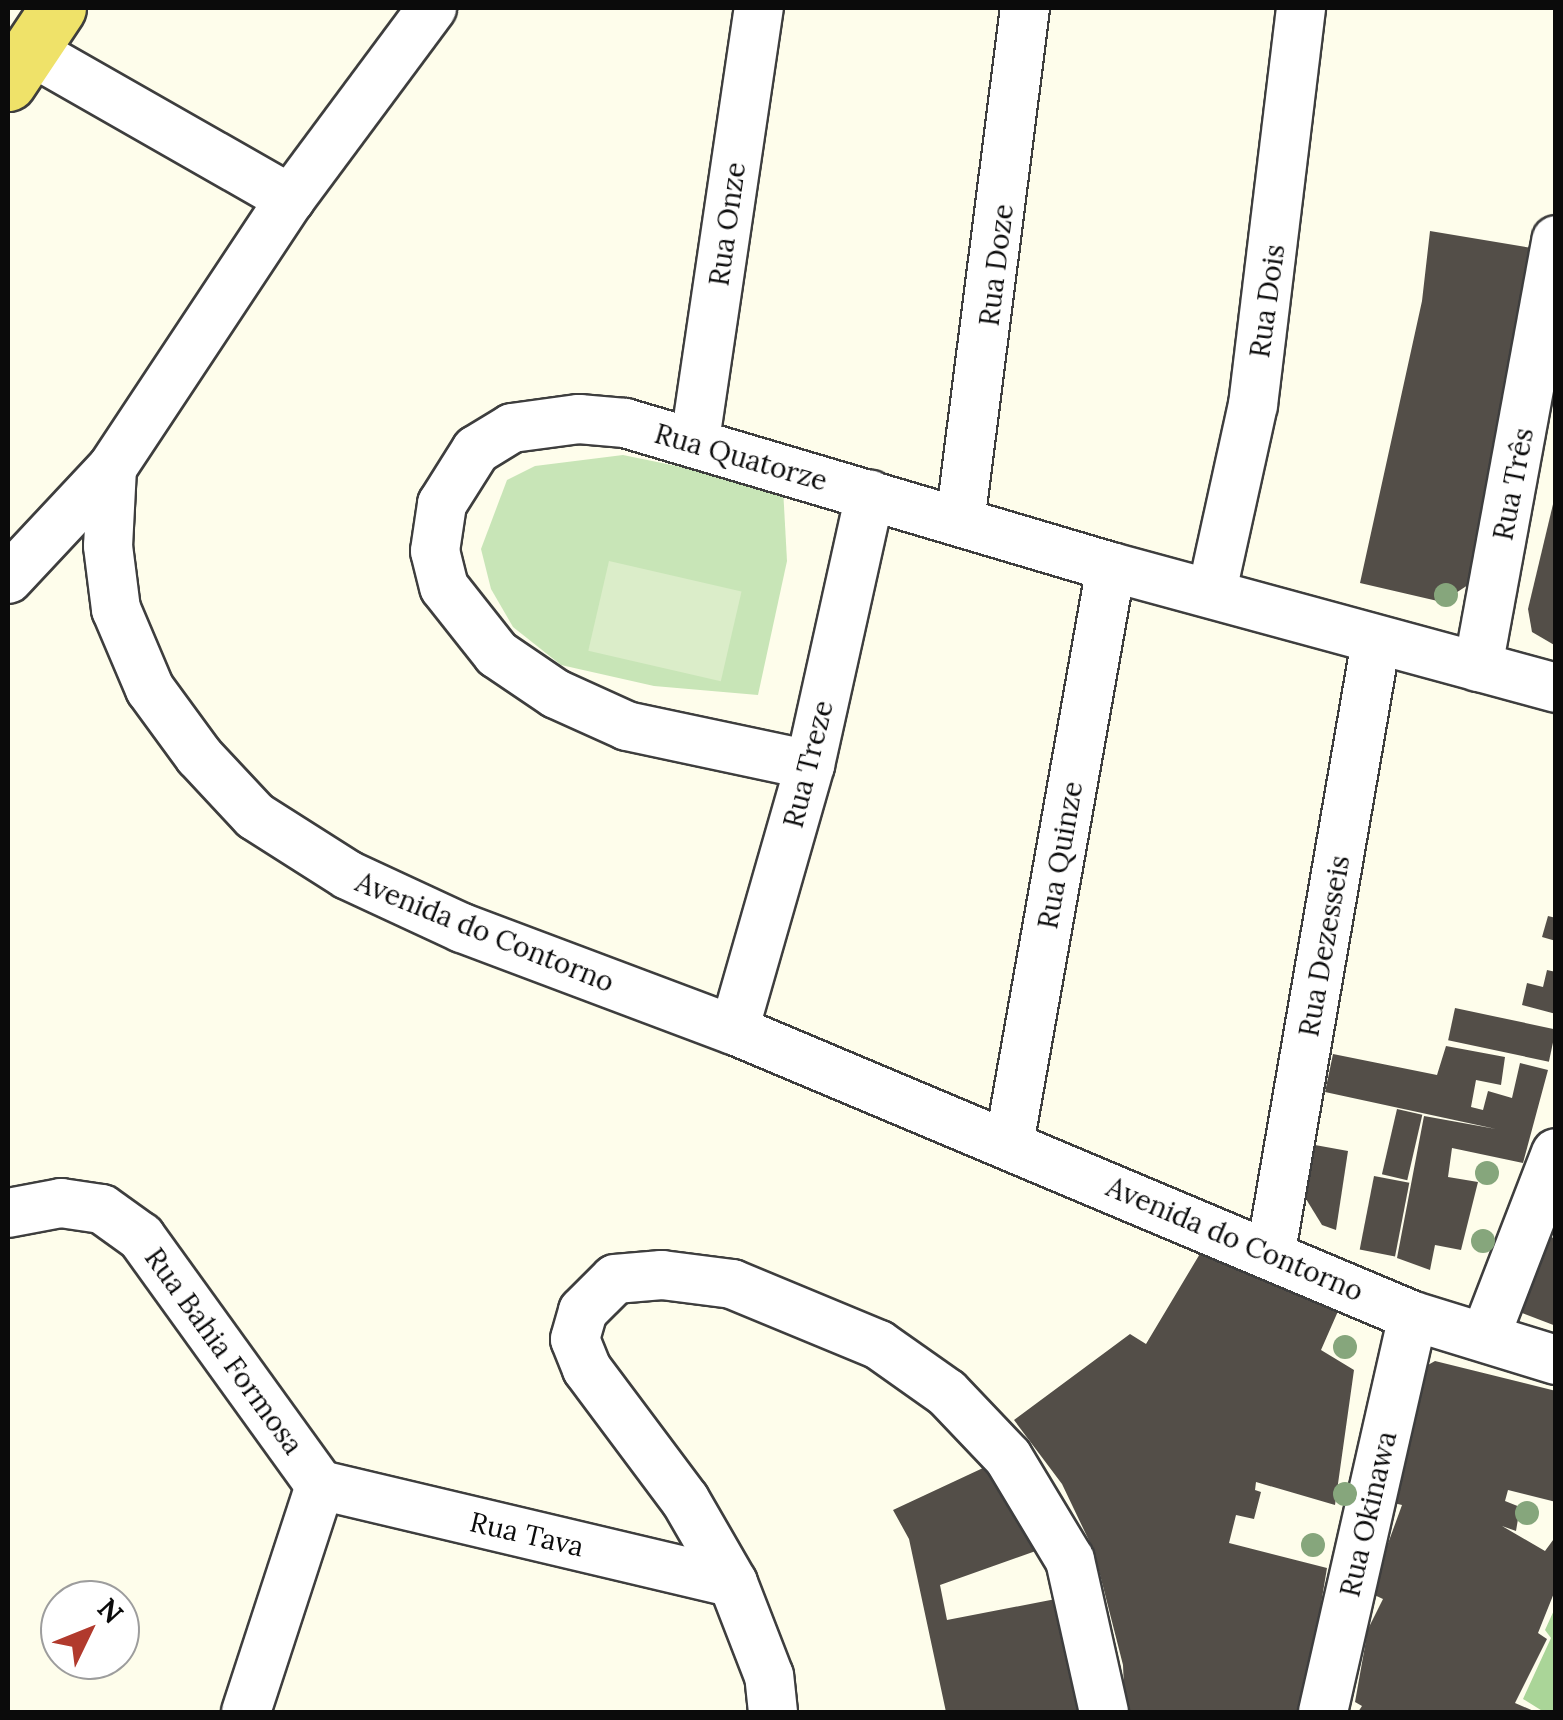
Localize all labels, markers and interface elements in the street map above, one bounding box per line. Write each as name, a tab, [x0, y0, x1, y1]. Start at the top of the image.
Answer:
street label: Rua Onze	[702, 160, 752, 288]
street label: Rua Doze	[972, 202, 1020, 328]
street label: Rua Dois	[1242, 242, 1292, 360]
street label: Rua Quatorze	[651, 416, 831, 498]
street label: Rua Três	[1486, 425, 1540, 543]
street label: Rua Treze	[776, 697, 840, 831]
street label: Rua Quinze	[1030, 779, 1090, 931]
street label: Rua Dezesseis	[1292, 853, 1356, 1039]
street label: Avenida do Contorno	[351, 865, 619, 999]
street label: Avenida do Contorno	[1102, 1170, 1368, 1308]
street label: Rua Bahia Formosa	[138, 1241, 310, 1461]
street label: Rua Okinawa	[1333, 1428, 1403, 1600]
street label: Rua Tava	[467, 1505, 587, 1563]
north arrow	[40, 1580, 140, 1680]
text: N	[90, 1591, 131, 1631]

